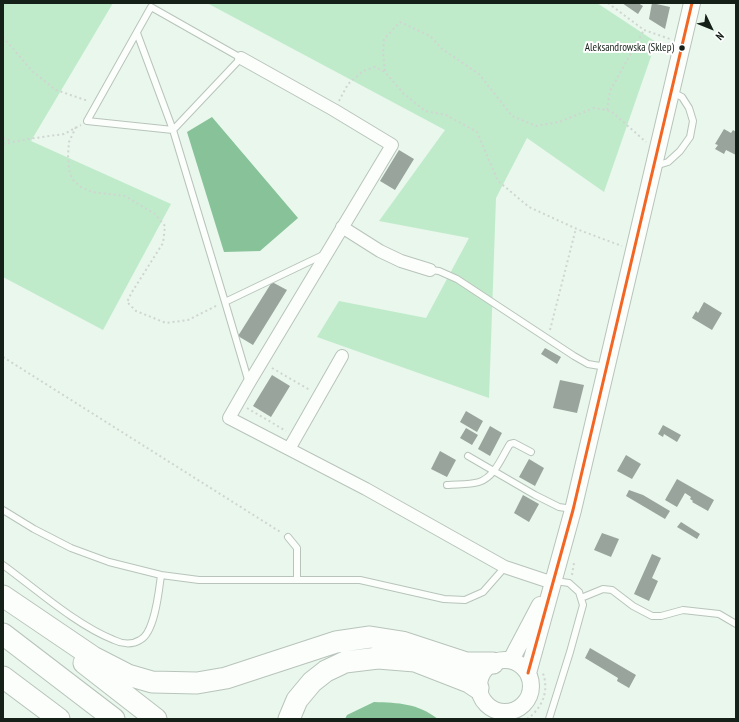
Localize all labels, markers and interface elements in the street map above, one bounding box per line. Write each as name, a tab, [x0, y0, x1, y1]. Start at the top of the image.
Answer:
north arrow	[691, 8, 731, 48]
text: N	[713, 29, 727, 43]
place label: Aleksandrowska (Sklep)	[585, 41, 674, 55]
marker: Aleksandrowska (Sklep)	[677, 43, 687, 53]

